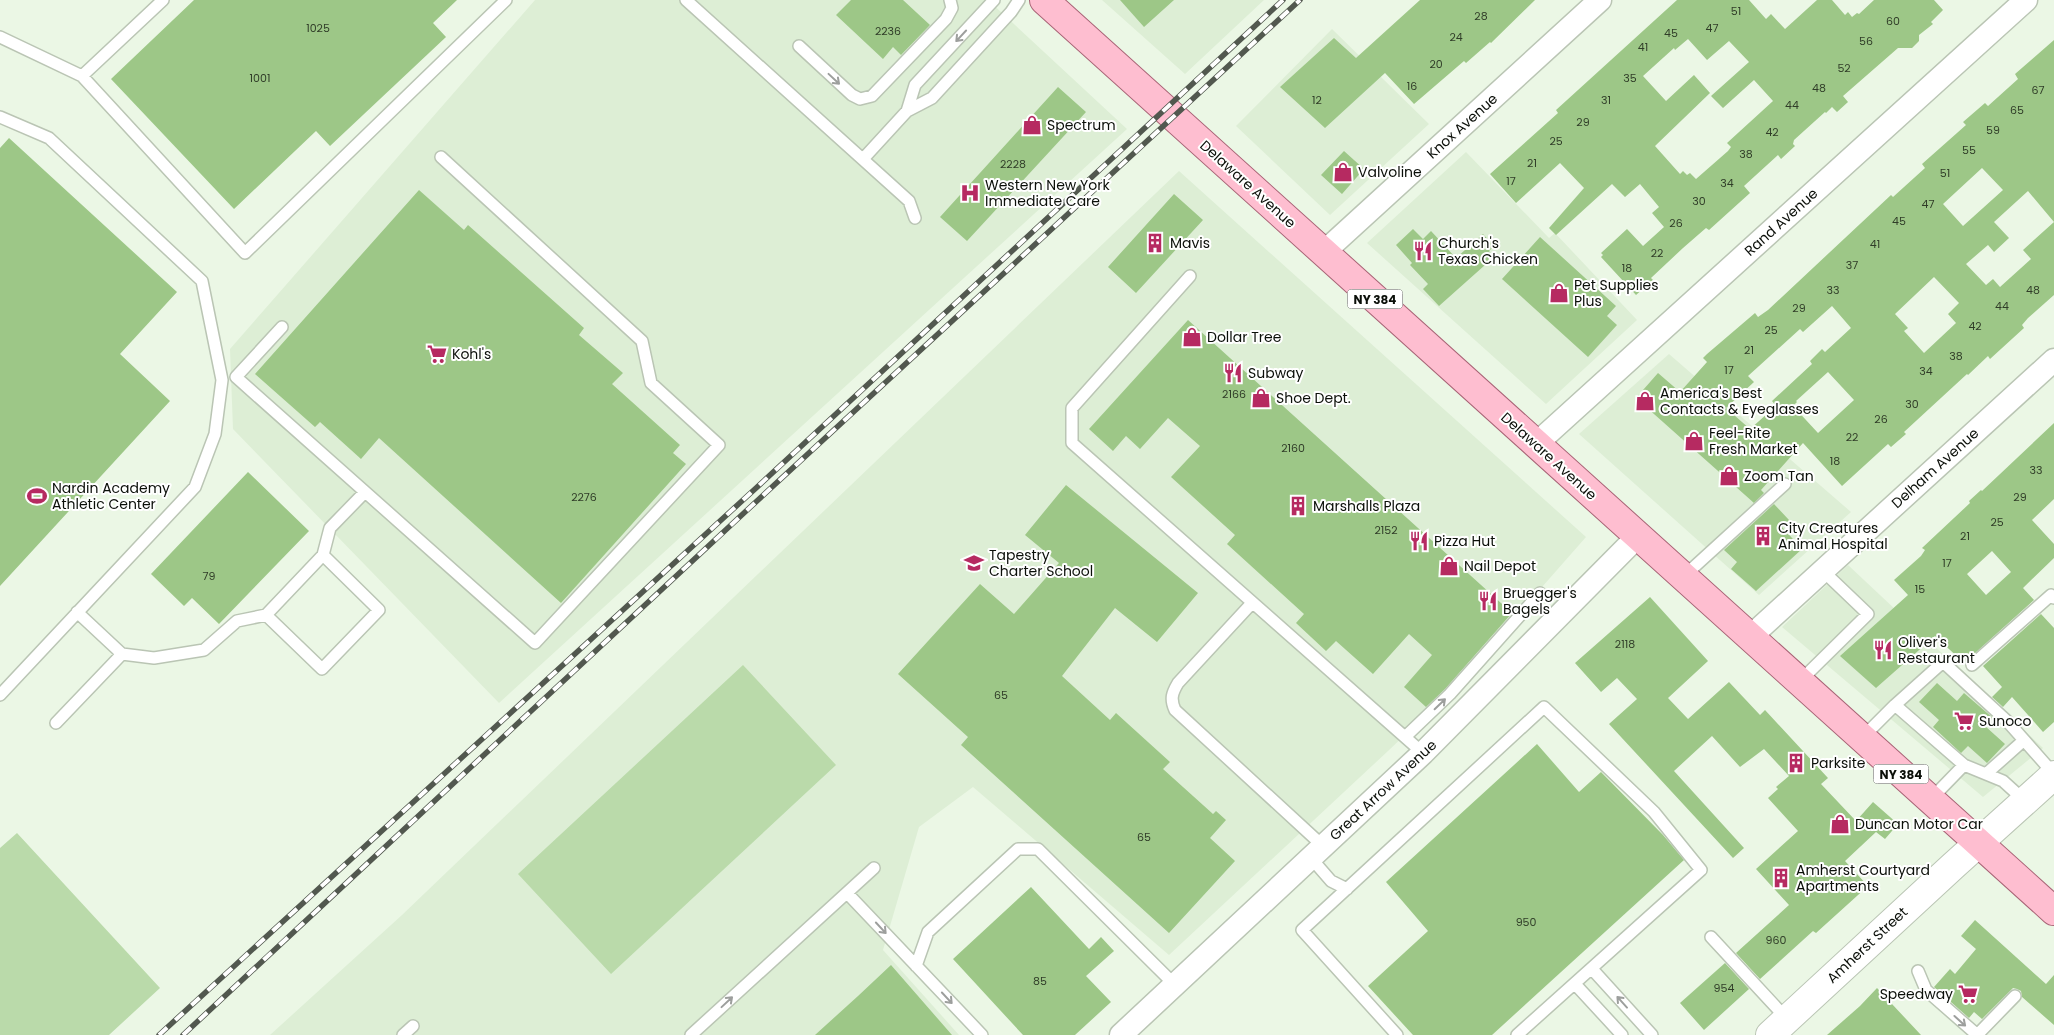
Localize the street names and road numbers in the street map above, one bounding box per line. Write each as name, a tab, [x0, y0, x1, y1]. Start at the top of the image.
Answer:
street label: Knox Avenue	[1422, 88, 1502, 163]
street label: Delaware Avenue	[1196, 136, 1300, 233]
street label: Rand Avenue	[1740, 183, 1822, 260]
road number: NY 384	[1348, 290, 1402, 308]
street label: Delaware Avenue	[1497, 408, 1601, 505]
street label: Delham Avenue	[1887, 423, 1983, 513]
street label: Great Arrow Avenue	[1325, 735, 1441, 845]
road number: NY 384	[1874, 764, 1928, 784]
street label: Amherst Street	[1822, 902, 1912, 988]

